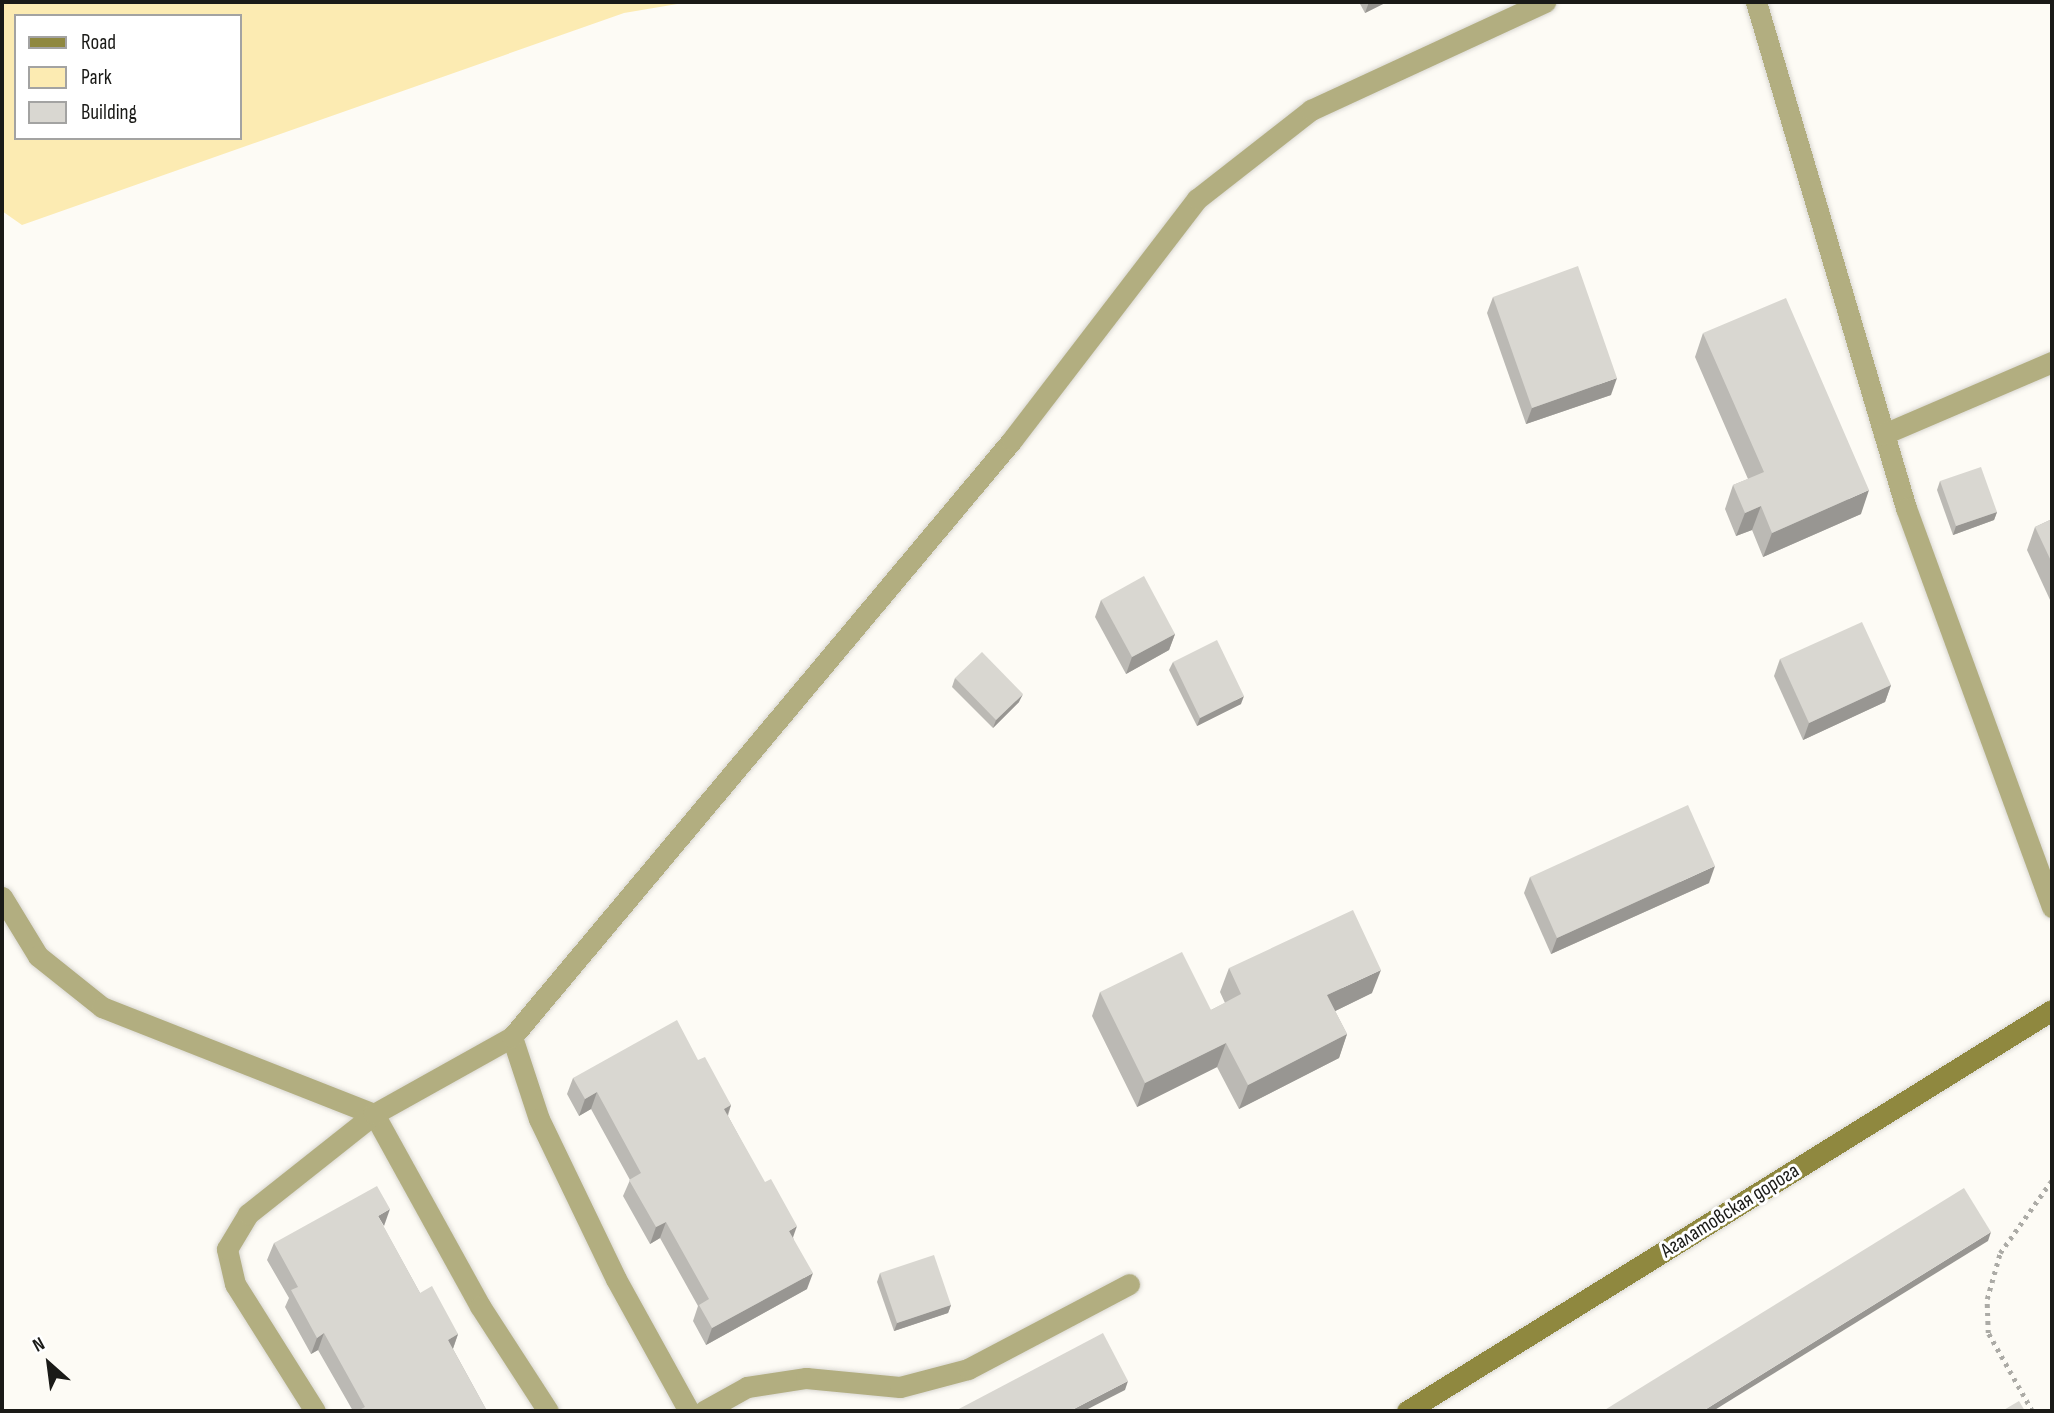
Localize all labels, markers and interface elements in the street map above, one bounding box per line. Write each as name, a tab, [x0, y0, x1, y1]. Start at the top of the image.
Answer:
legend	[14, 14, 242, 140]
text: Road	[81, 30, 116, 55]
text: Park	[81, 65, 112, 90]
text: Building	[81, 100, 137, 125]
street label: Агалатовская дорога	[1656, 1158, 1804, 1264]
north arrow	[14, 1329, 84, 1399]
text: N	[29, 1332, 49, 1358]

